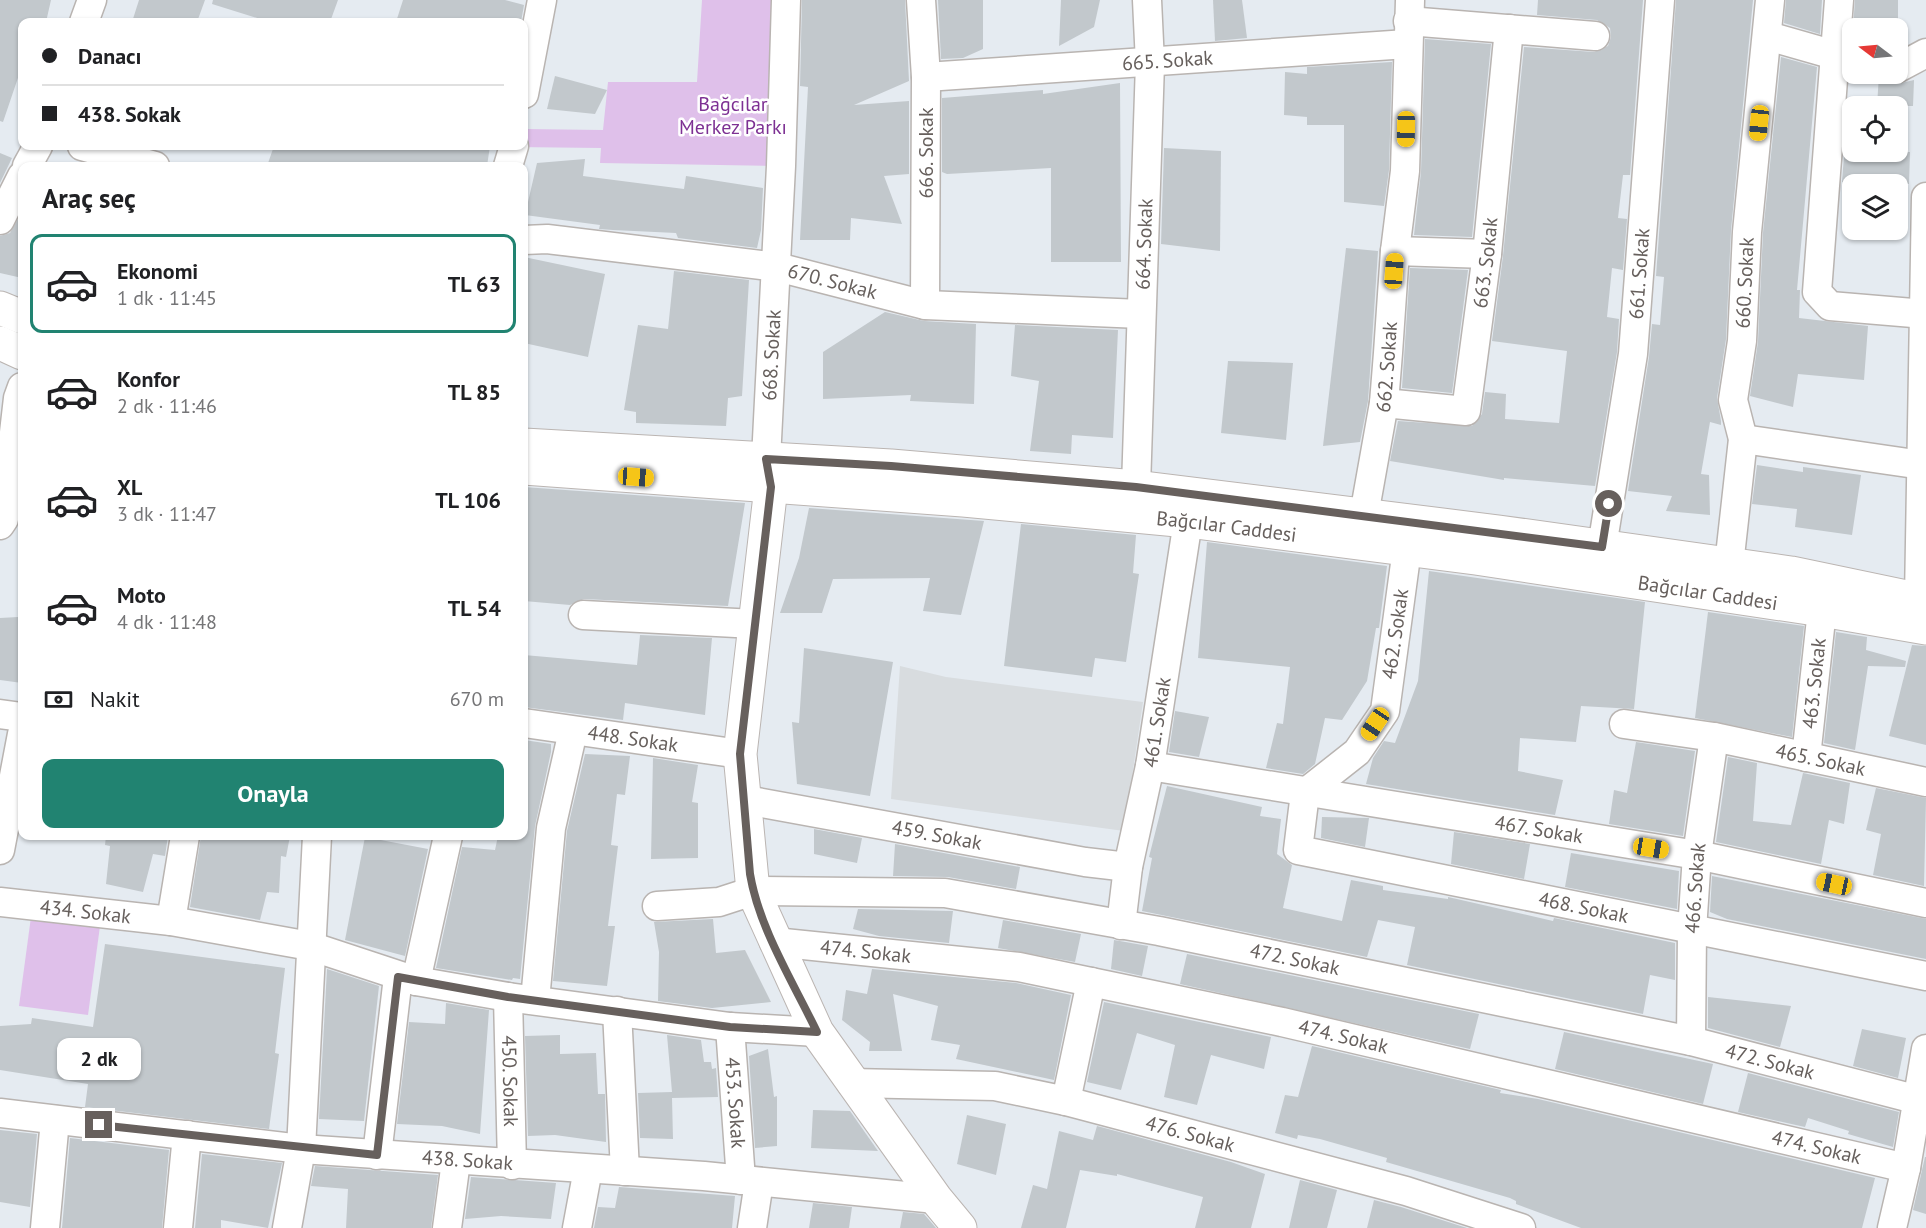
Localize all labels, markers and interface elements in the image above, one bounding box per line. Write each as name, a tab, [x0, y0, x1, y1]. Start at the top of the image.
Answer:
north arrow	[1842, 18, 1908, 84]
map controls	[1842, 18, 1908, 240]
text: Danacı	[78, 42, 142, 70]
street label: 665. Sokak	[1121, 44, 1214, 77]
park label: Bağcılar Merkez Parkı	[679, 91, 787, 140]
button: locate	[1842, 96, 1908, 162]
text: 438. Sokak	[78, 100, 181, 128]
car	[1748, 104, 1770, 142]
street label: 666. Sokak	[913, 107, 939, 199]
car	[1397, 111, 1415, 147]
button: layers	[1842, 174, 1908, 240]
text: Araç seç	[42, 181, 136, 215]
street label: 664. Sokak	[1130, 198, 1159, 290]
street label: 663. Sokak	[1467, 216, 1504, 310]
street label: 661. Sokak	[1623, 227, 1656, 320]
street label: 660. Sokak	[1730, 236, 1760, 329]
car	[1384, 252, 1404, 290]
icon: car	[45, 257, 99, 311]
text: Ekonomi	[117, 257, 198, 285]
street label: 670. Sokak	[785, 257, 880, 305]
text: TL 63	[448, 270, 501, 298]
text: 1 dk · 11:45	[117, 285, 217, 311]
street label: 668. Sokak	[756, 308, 787, 401]
street label: 662. Sokak	[1370, 320, 1403, 415]
icon: car	[45, 365, 99, 419]
text: Konfor	[117, 365, 180, 393]
text: TL 85	[448, 378, 501, 406]
text: 2 dk · 11:46	[117, 393, 217, 419]
car	[617, 467, 655, 487]
icon: car	[45, 473, 99, 527]
text: XL	[117, 473, 142, 501]
text: TL 106	[435, 486, 501, 514]
route start	[1595, 490, 1622, 517]
text: 3 dk · 11:47	[117, 501, 217, 527]
street label: Bağcılar Caddesi	[1155, 505, 1298, 548]
street label: Bağcılar Caddesi	[1636, 570, 1780, 616]
icon: car	[45, 581, 99, 635]
text: Moto	[117, 581, 166, 609]
street label: 462. Sokak	[1376, 587, 1414, 681]
text: TL 54	[448, 594, 501, 622]
text: 4 dk · 11:48	[117, 609, 217, 635]
street label: 463. Sokak	[1796, 636, 1832, 730]
street label: 461. Sokak	[1137, 675, 1177, 769]
icon: cash	[42, 683, 75, 716]
text: Nakit	[90, 685, 140, 713]
text: 670 m	[450, 686, 504, 712]
car	[1357, 704, 1393, 744]
street label: 448. Sokak	[586, 719, 680, 758]
street label: 465. Sokak	[1773, 737, 1868, 782]
button: Onayla	[42, 759, 504, 828]
street label: 467. Sokak	[1493, 809, 1585, 849]
street label: 459. Sokak	[890, 814, 984, 856]
car	[1632, 836, 1670, 860]
street label: 466. Sokak	[1679, 840, 1712, 934]
car	[1815, 871, 1853, 897]
street label: 468. Sokak	[1536, 886, 1631, 929]
street label: 434. Sokak	[39, 894, 133, 930]
street label: 474. Sokak	[819, 934, 913, 969]
street label: 472. Sokak	[1248, 937, 1343, 981]
street label: 474. Sokak	[1296, 1013, 1391, 1060]
street label: 450. Sokak	[496, 1035, 524, 1127]
street label: 472. Sokak	[1722, 1037, 1818, 1086]
callout: 2 dk	[57, 1038, 141, 1080]
text: 2 dk	[81, 1046, 118, 1072]
street label: 453. Sokak	[719, 1056, 752, 1150]
street label: 476. Sokak	[1143, 1110, 1238, 1158]
route end	[85, 1111, 112, 1138]
street label: 474. Sokak	[1769, 1124, 1864, 1170]
street label: 438. Sokak	[421, 1144, 514, 1176]

